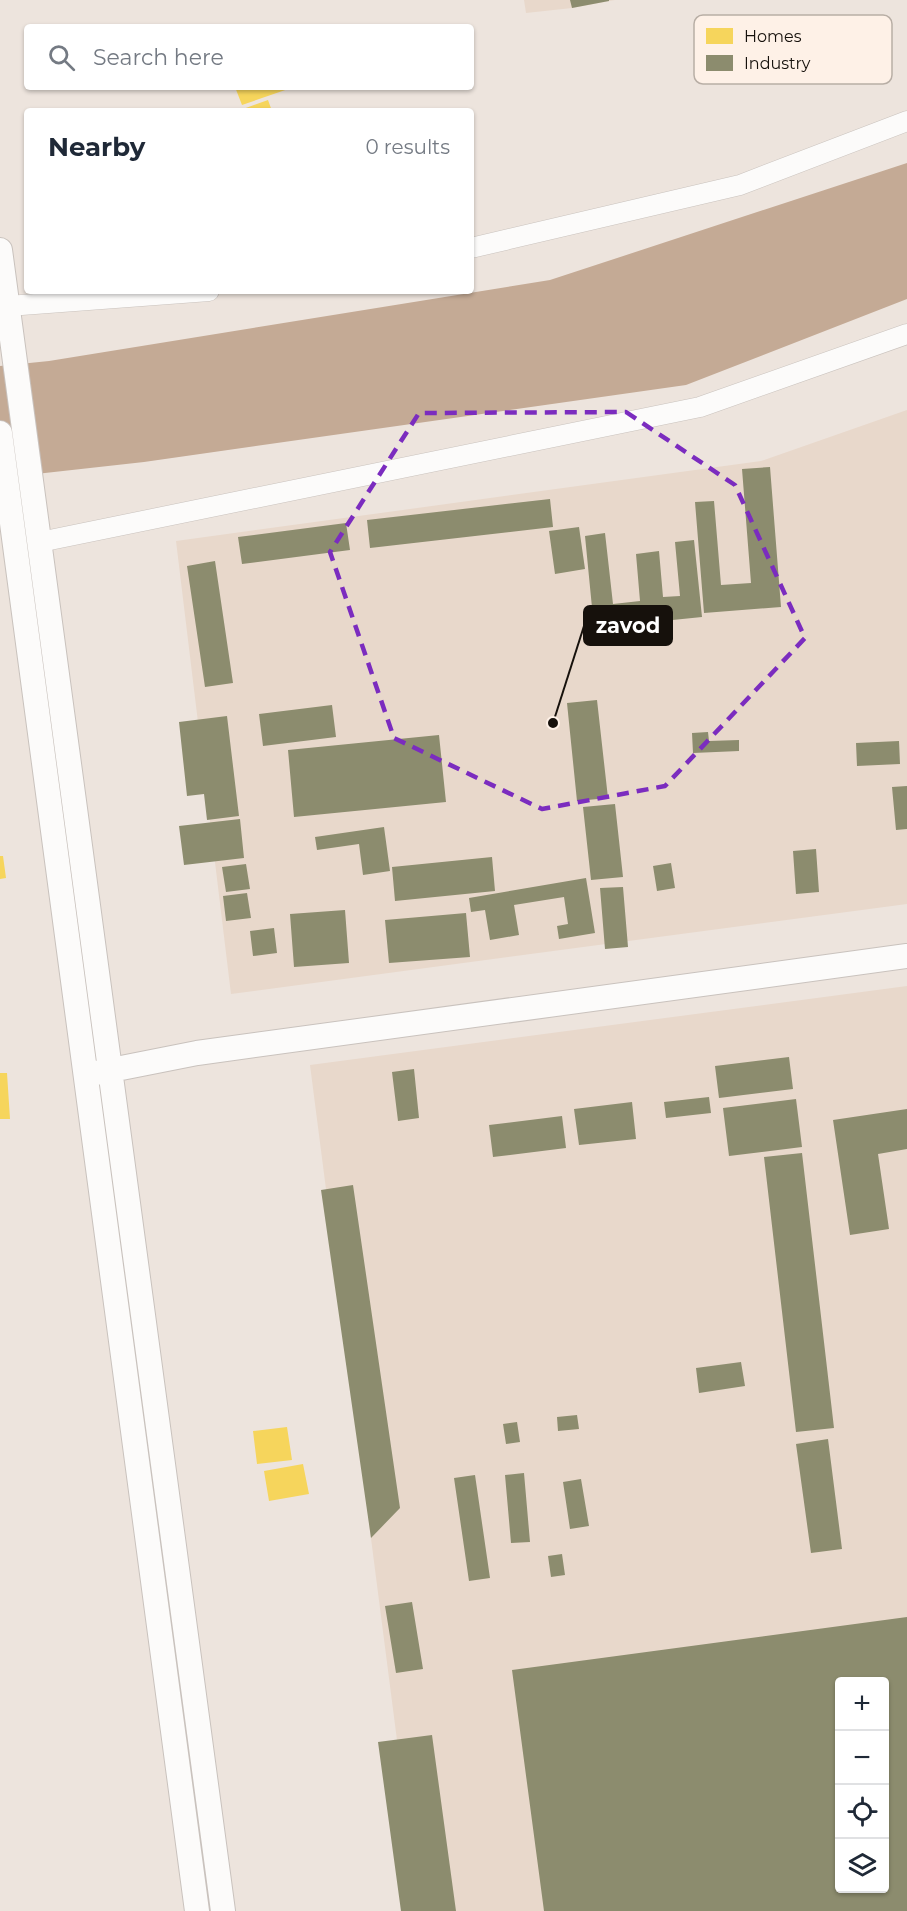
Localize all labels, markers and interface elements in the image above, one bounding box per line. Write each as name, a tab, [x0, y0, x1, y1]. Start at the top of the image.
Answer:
legend	[694, 15, 892, 84]
search box	[24, 24, 474, 90]
text: Homes	[744, 27, 802, 46]
icon: search	[45, 41, 78, 74]
text: Search here	[93, 44, 224, 71]
text: Industry	[744, 54, 811, 73]
text: Nearby	[48, 131, 145, 163]
text: 0 results	[365, 135, 450, 159]
callout: zavod	[584, 606, 672, 645]
text: zavod	[596, 613, 660, 638]
map controls	[835, 1677, 889, 1893]
button: +	[835, 1677, 889, 1731]
button: −	[835, 1731, 889, 1785]
button: locate	[835, 1785, 889, 1839]
button: layers	[835, 1839, 889, 1893]

